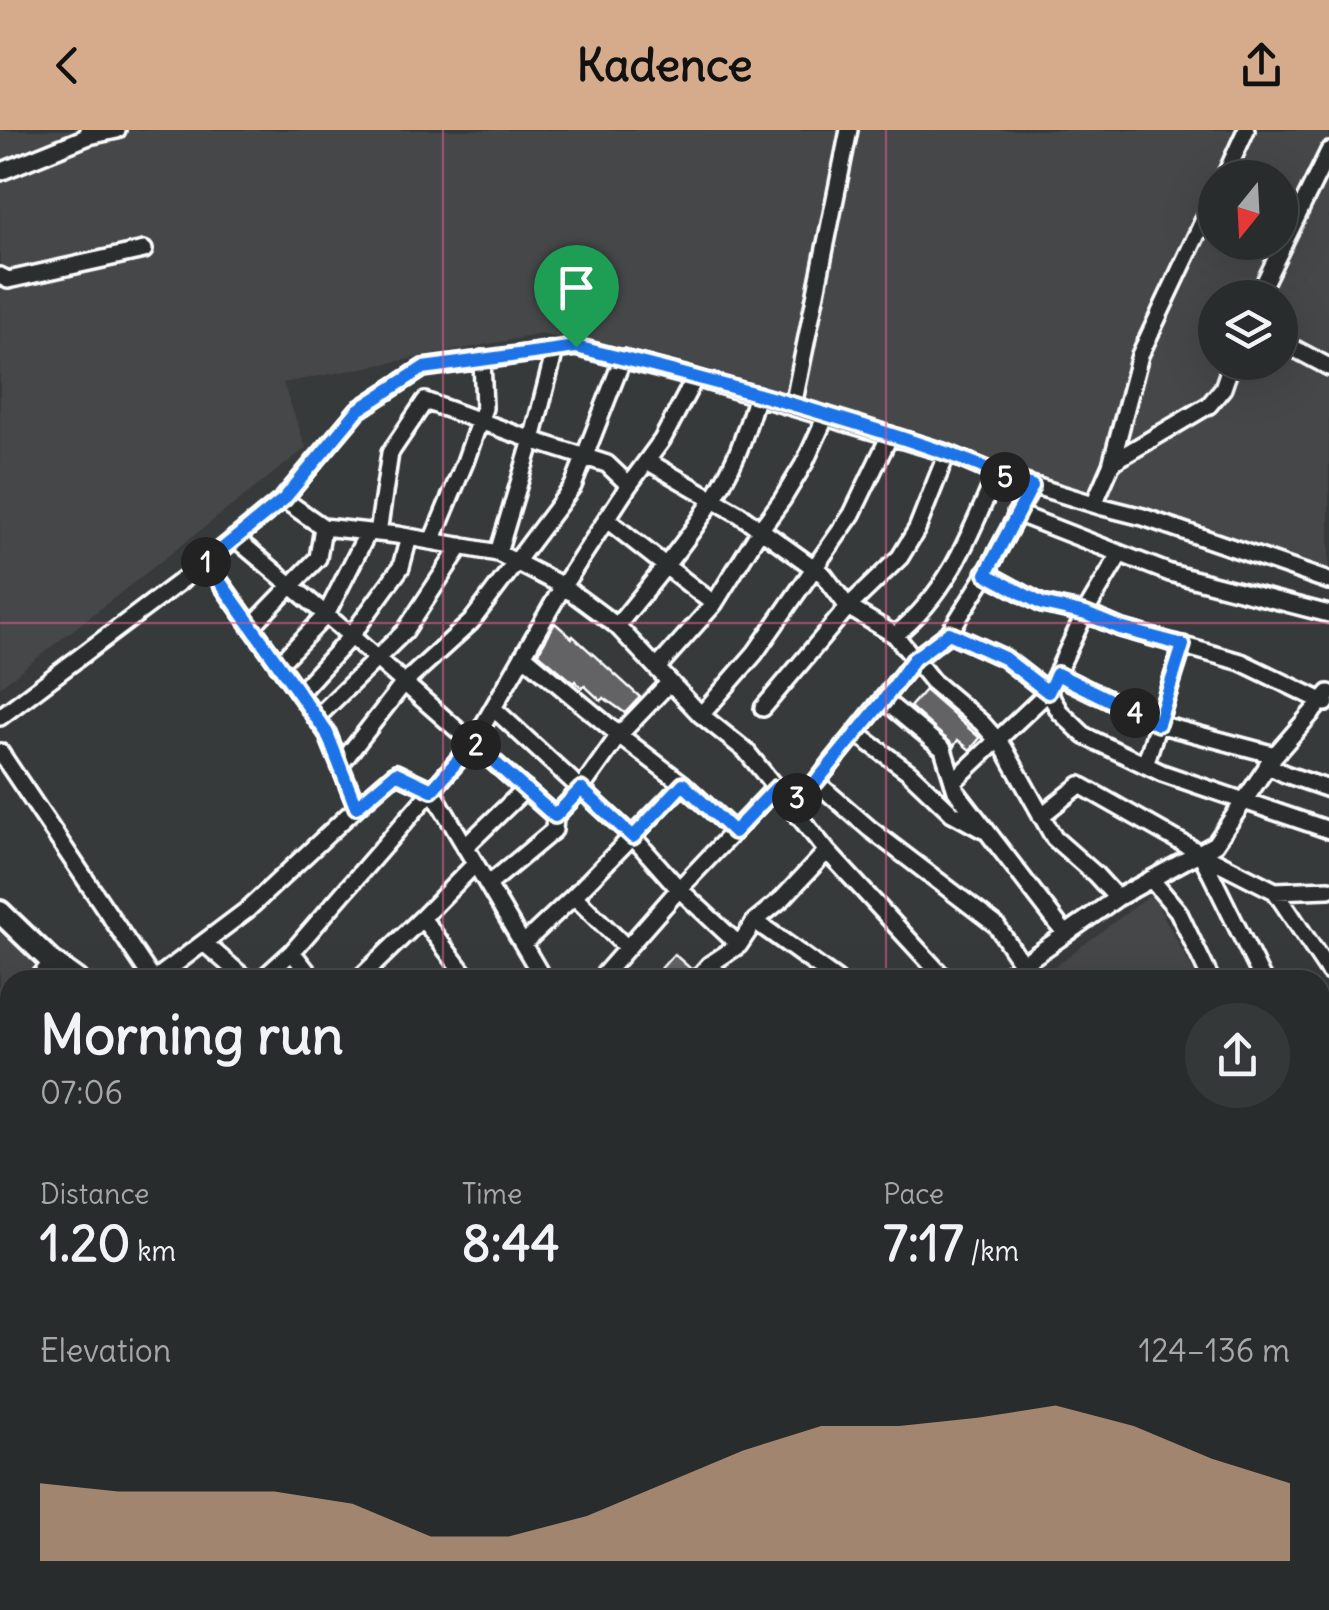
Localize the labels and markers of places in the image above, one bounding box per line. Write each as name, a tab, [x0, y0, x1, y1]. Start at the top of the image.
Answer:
pin	[534, 245, 619, 348]
pin: 5	[980, 452, 1030, 502]
pin: 1	[181, 537, 231, 587]
pin: 4	[1110, 688, 1160, 738]
pin: 2	[451, 720, 501, 770]
pin: 3	[772, 773, 822, 823]

